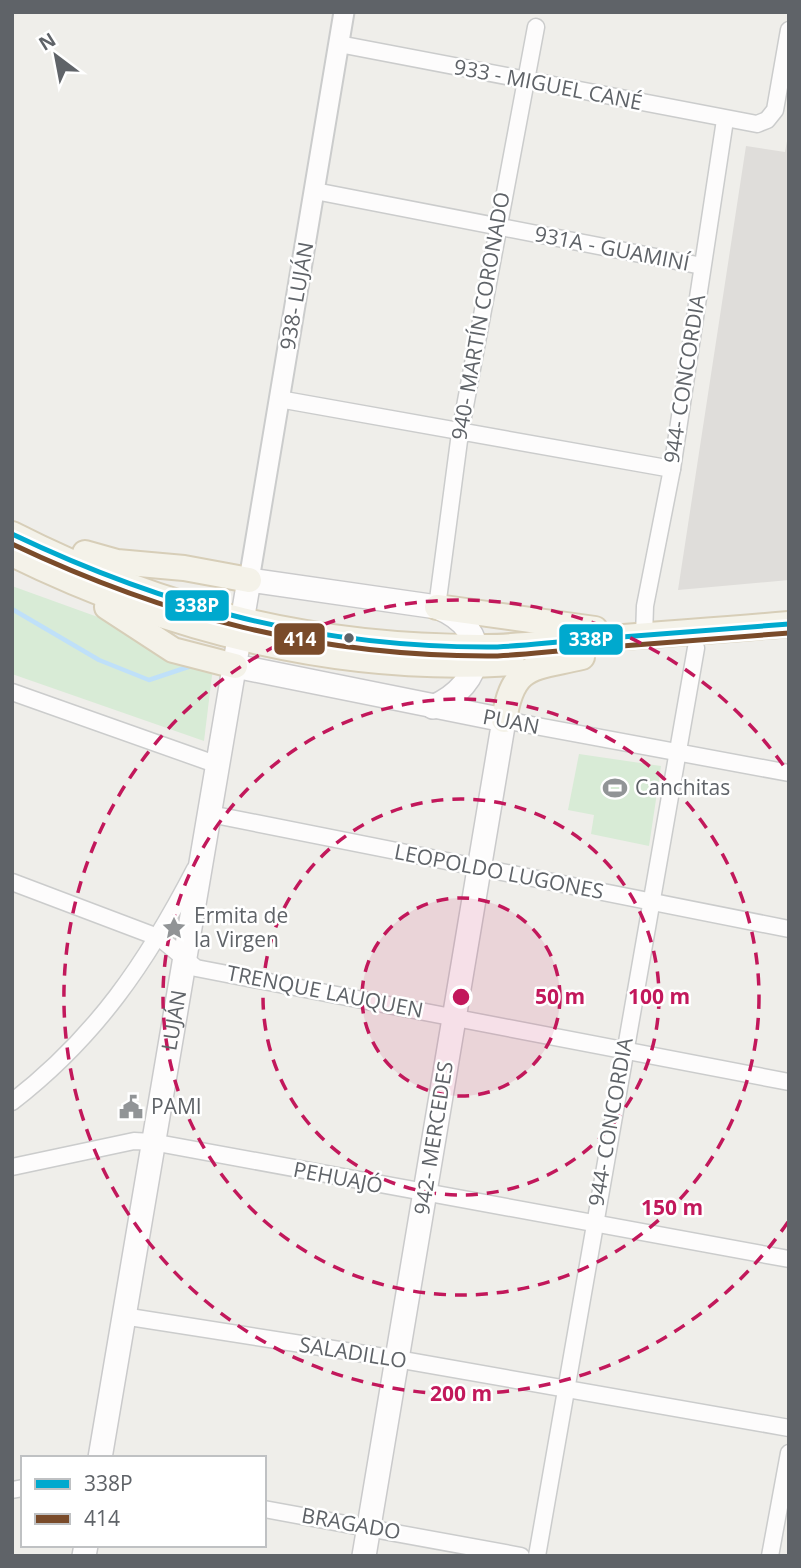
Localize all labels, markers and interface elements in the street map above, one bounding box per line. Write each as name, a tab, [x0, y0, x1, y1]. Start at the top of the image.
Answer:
north arrow	[21, 21, 91, 91]
text: N	[34, 26, 60, 57]
street label: 933 - MIGUEL CANÉ	[452, 52, 645, 116]
street label: 940- MARTÍN CORONADO	[444, 190, 516, 442]
street label: 931A - GUAMINÍ	[532, 219, 692, 277]
street label: 938- LUJÁN	[273, 240, 319, 352]
street label: 944- CONCORDIA	[657, 292, 711, 465]
line badge: 338P	[164, 589, 230, 622]
text: 338P	[175, 592, 219, 618]
line badge: 414	[273, 622, 326, 656]
line badge: 338P	[558, 623, 624, 656]
text: 414	[284, 626, 316, 652]
text: 338P	[569, 626, 613, 652]
unlabelled marker	[342, 631, 356, 645]
street label: PUAN	[481, 702, 542, 740]
place label: Canchitas	[635, 773, 730, 801]
sports icon: Canchitas	[601, 774, 629, 802]
street label: LEOPOLDO LUGONES	[392, 837, 606, 905]
place label: Ermita de la Virgen	[194, 901, 288, 953]
place icon: Ermita de la Virgen	[160, 914, 188, 942]
street label: TRENQUE LAUQUEN	[225, 958, 426, 1024]
text: 50 m	[535, 982, 585, 1010]
text: 100 m	[628, 982, 690, 1010]
centre of rings	[449, 985, 473, 1009]
street label: LUJÁN	[154, 988, 192, 1053]
street label: 944- CONCORDIA	[581, 1035, 639, 1208]
street label: 942- MERCEDES	[407, 1059, 459, 1217]
place label: PAMI	[151, 1092, 202, 1120]
public building icon: PAMI	[117, 1093, 145, 1121]
street label: PEHUAJÓ	[291, 1155, 385, 1199]
text: 150 m	[641, 1193, 703, 1221]
street label: SALADILLO	[297, 1330, 409, 1374]
text: 200 m	[430, 1379, 492, 1407]
legend	[21, 1456, 266, 1547]
text: 338P	[84, 1469, 133, 1497]
street label: BRAGADO	[300, 1501, 403, 1545]
text: 414	[84, 1504, 120, 1532]

